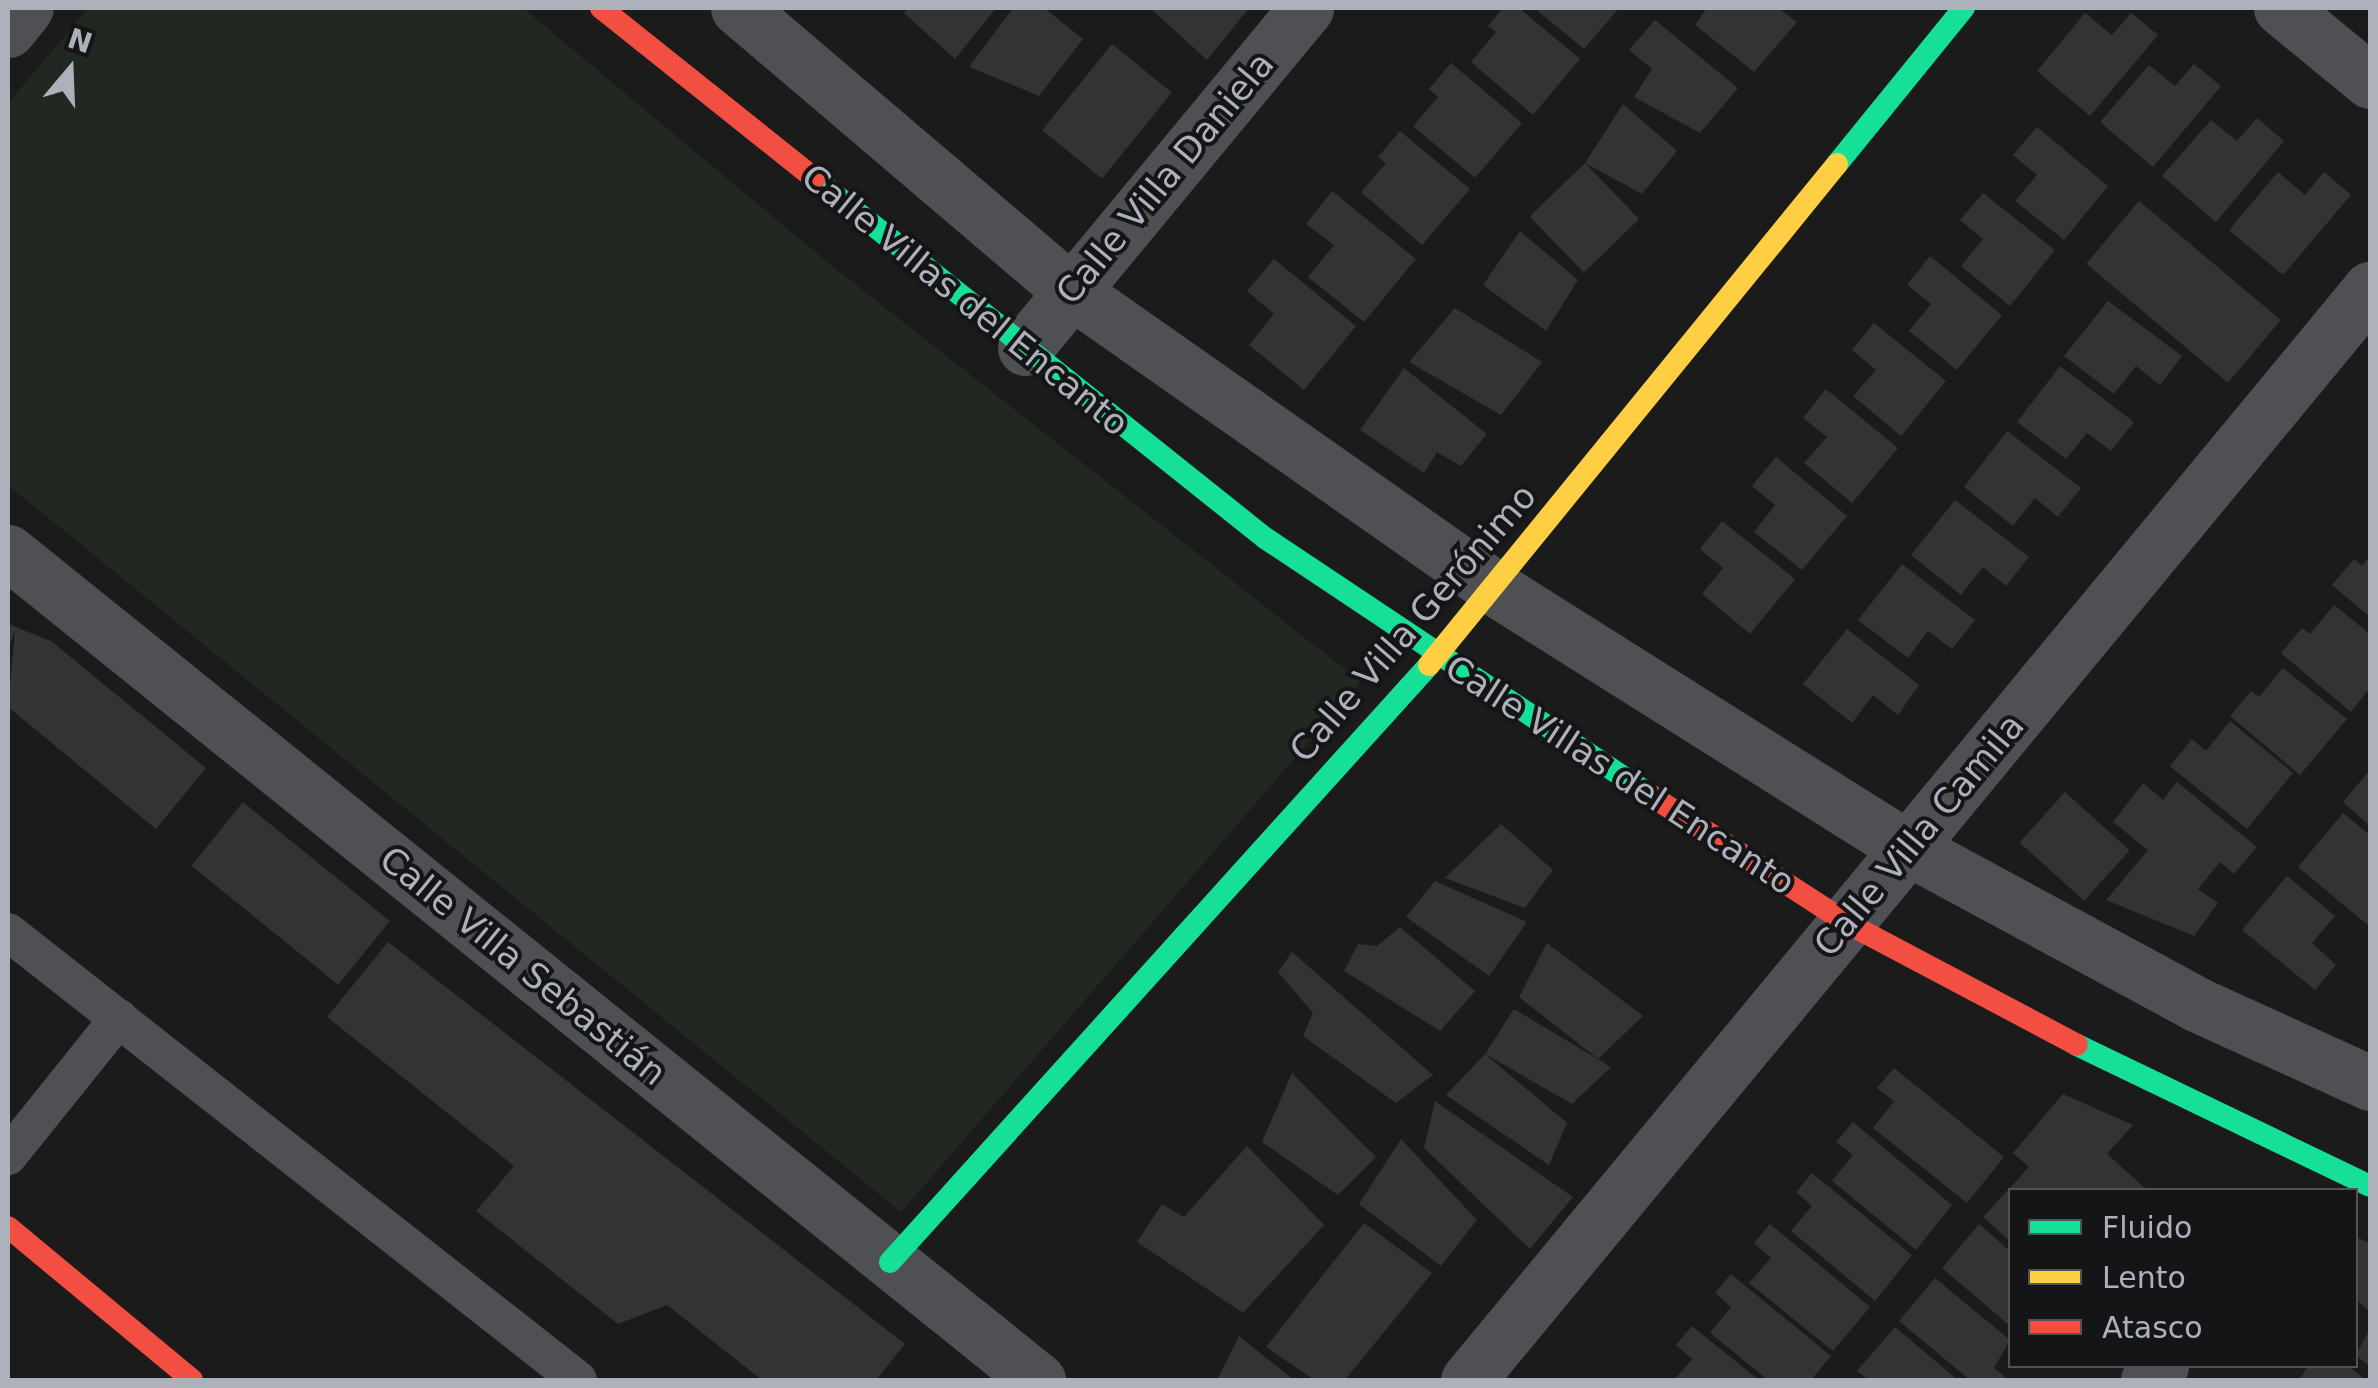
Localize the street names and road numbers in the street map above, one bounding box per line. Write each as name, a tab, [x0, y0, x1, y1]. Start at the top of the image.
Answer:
street label: Calle Villa Daniela	[1047, 43, 1283, 313]
street label: Calle Villas del Encanto	[793, 155, 1137, 445]
street label: Calle Villa Gerónimo	[1281, 476, 1545, 770]
street label: Calle Villas del Encanto	[1437, 646, 1803, 904]
street label: Calle Villa Camila	[1805, 705, 2033, 965]
street label: Calle Villa Sebastián	[372, 838, 674, 1094]

